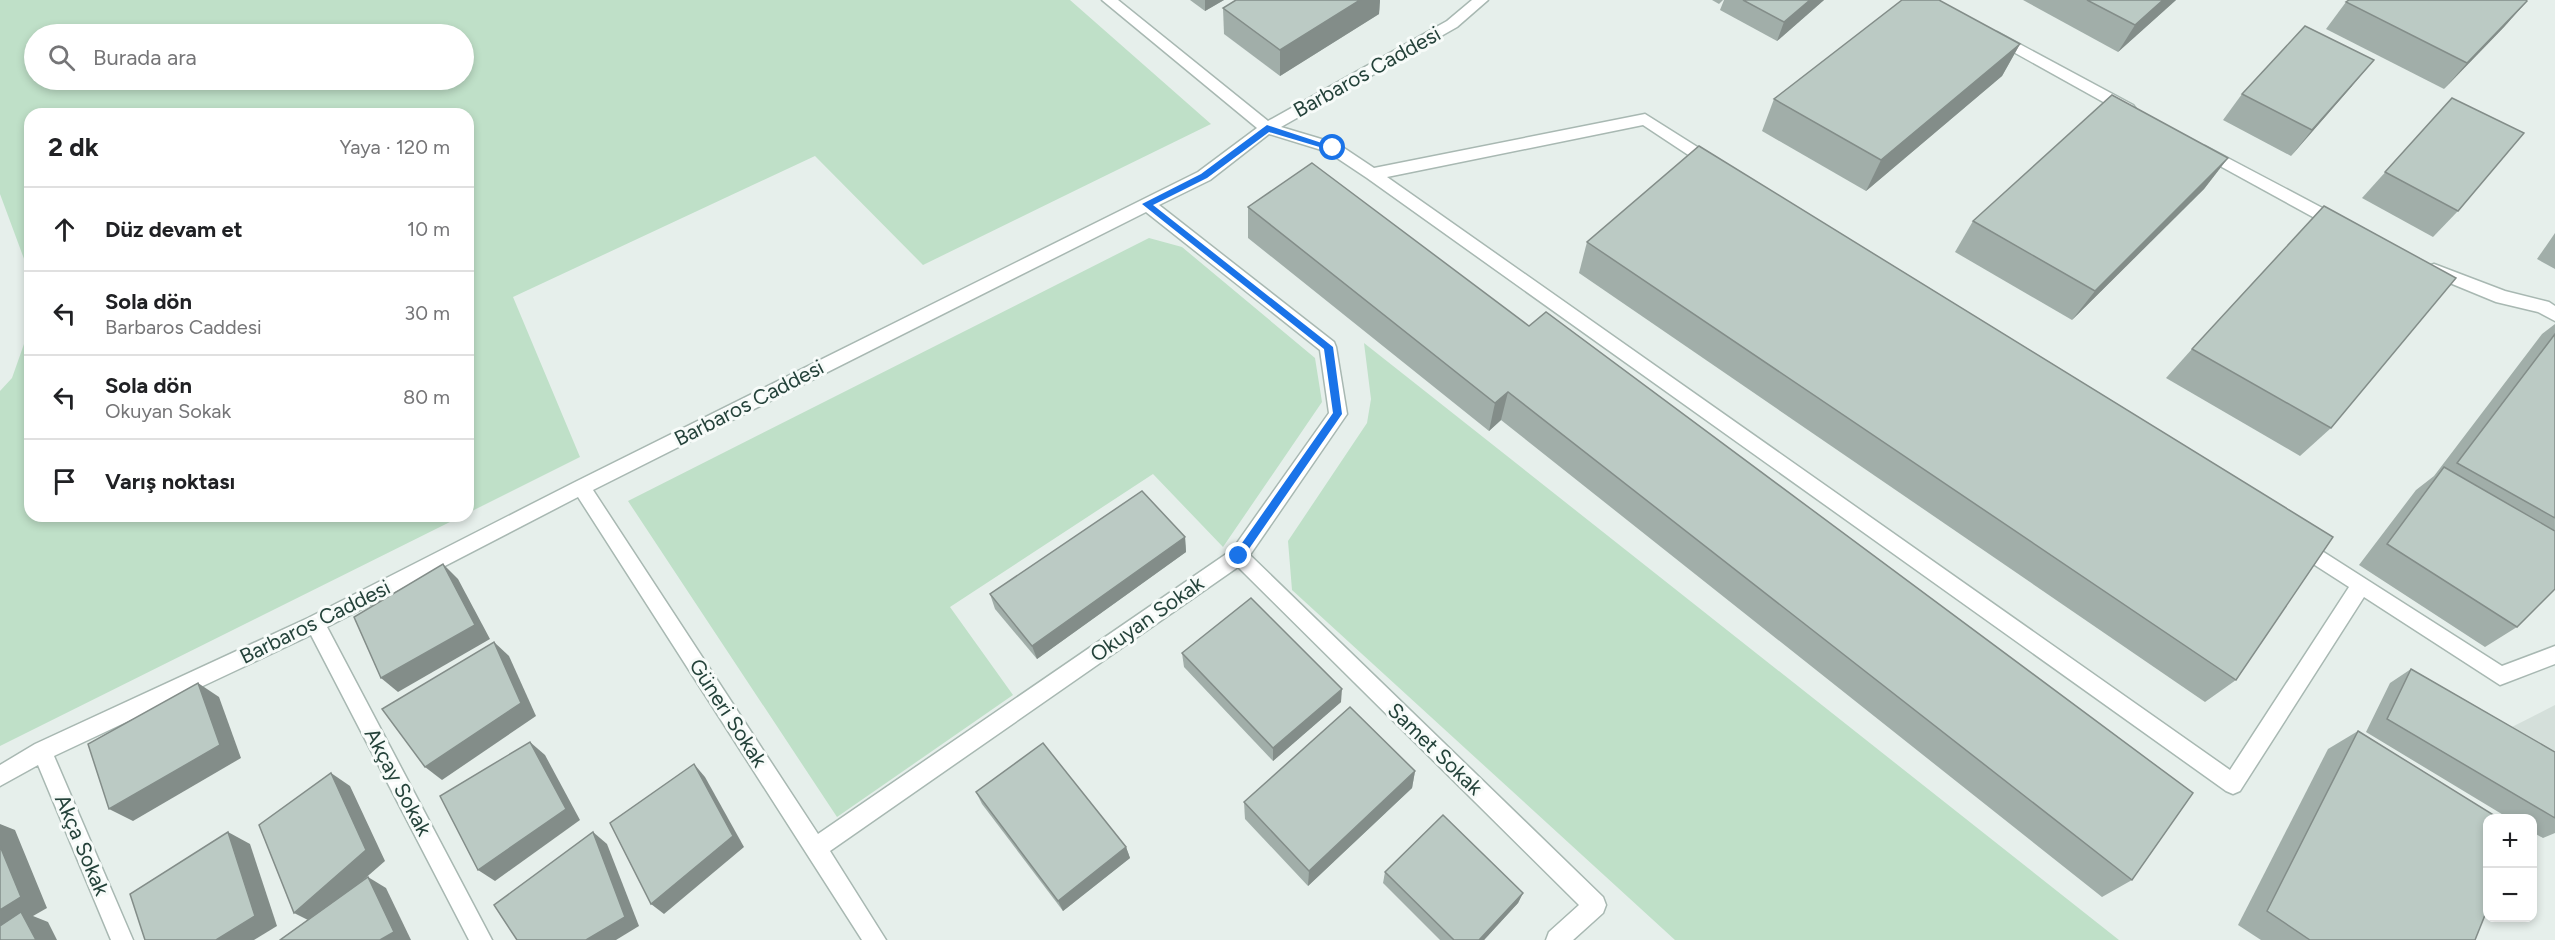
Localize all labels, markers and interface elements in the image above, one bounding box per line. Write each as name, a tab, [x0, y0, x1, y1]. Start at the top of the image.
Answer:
street label: Barbaros Caddesi	[1289, 21, 1445, 122]
search box	[24, 24, 474, 90]
icon: search	[45, 41, 78, 74]
text: Burada ara	[93, 44, 197, 71]
text: 2 dk	[48, 131, 99, 163]
route start	[1319, 134, 1345, 160]
text: Yaya · 120 m	[339, 135, 450, 159]
icon: ahead	[48, 213, 81, 246]
text: Düz devam et	[105, 216, 242, 243]
text: 10 m	[407, 217, 450, 241]
text: Sola dön	[105, 288, 192, 315]
icon: left	[48, 297, 81, 330]
text: 30 m	[404, 301, 450, 325]
text: Barbaros Caddesi	[105, 315, 262, 339]
street label: Barbaros Caddesi	[670, 354, 828, 451]
text: Sola dön	[105, 372, 192, 399]
icon: left	[48, 381, 81, 414]
text: 80 m	[403, 385, 450, 409]
text: Okuyan Sokak	[105, 399, 231, 423]
icon: arrive	[48, 465, 81, 498]
text: Varış noktası	[105, 468, 235, 495]
route end	[1225, 542, 1251, 568]
street label: Okuyan Sokak	[1085, 570, 1209, 667]
street label: Barbaros Caddesi	[235, 574, 394, 669]
street label: Güneri Sokak	[684, 654, 773, 772]
street label: Samet Sokak	[1383, 697, 1488, 801]
street label: Akçay Sokak	[360, 724, 438, 841]
street label: Akça Sokak	[50, 791, 115, 900]
map controls	[2483, 814, 2537, 922]
button: +	[2483, 814, 2537, 868]
button: −	[2483, 868, 2537, 922]

